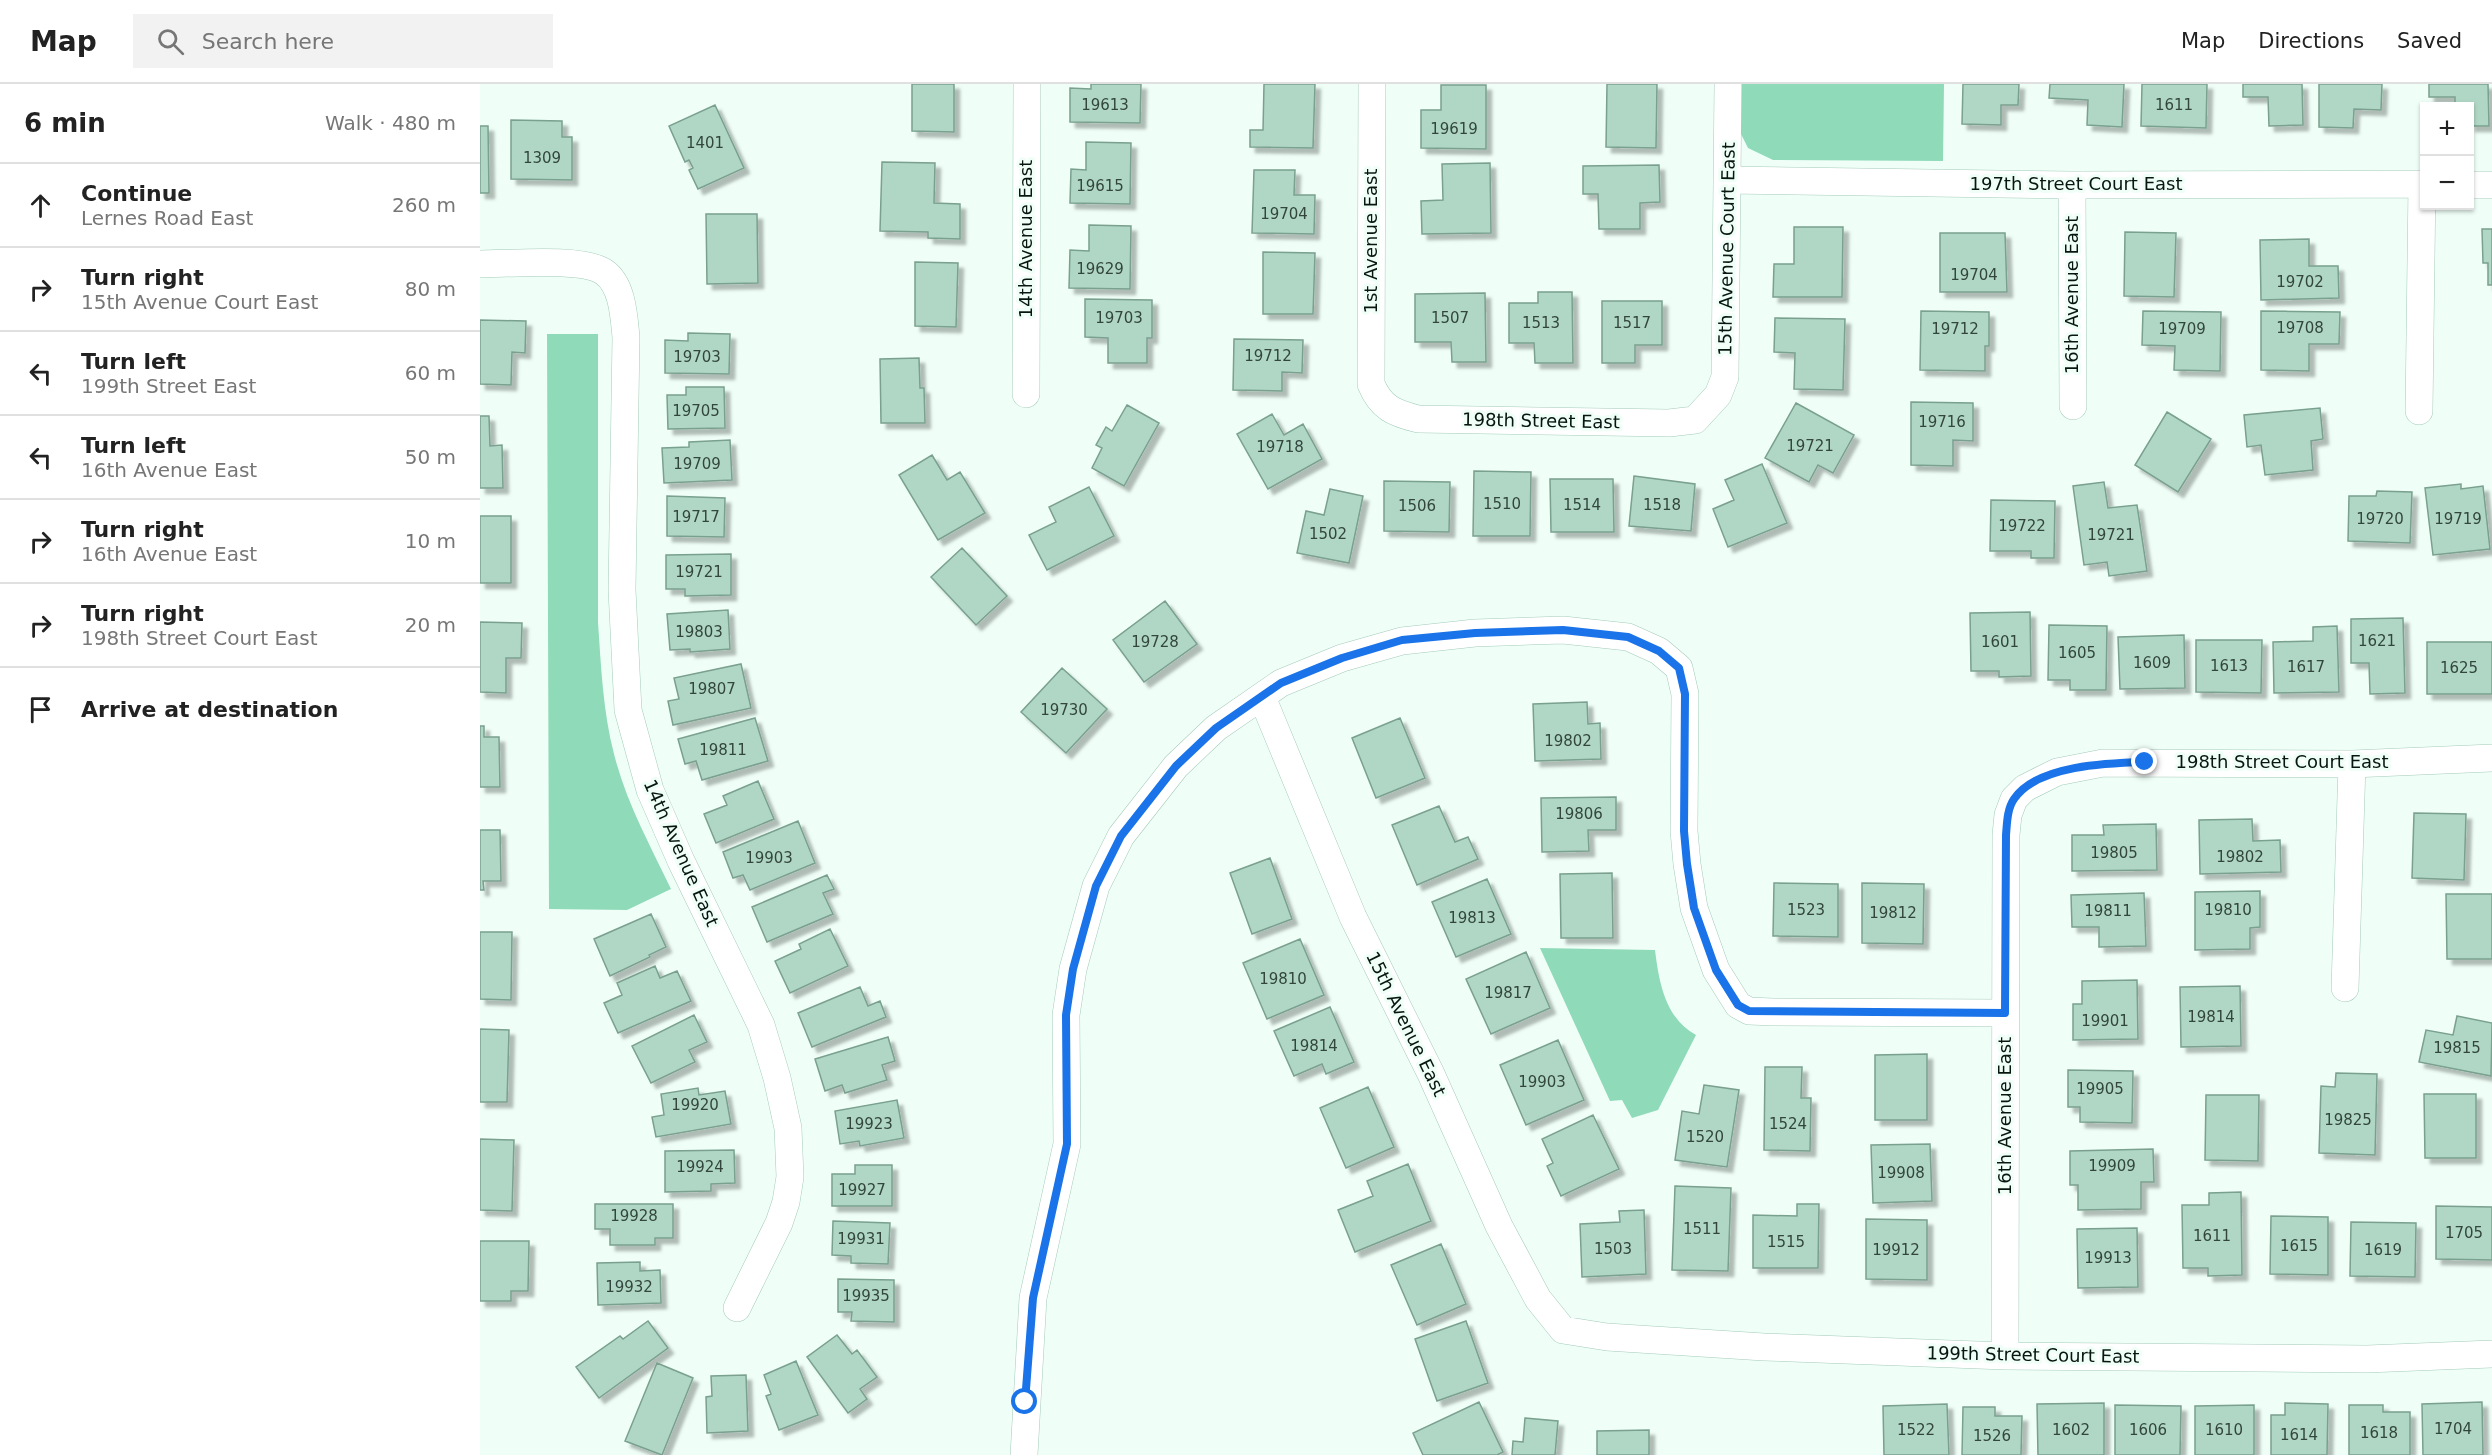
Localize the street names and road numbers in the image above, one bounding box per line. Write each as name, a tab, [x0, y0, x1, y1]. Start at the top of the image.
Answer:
street label: 15th Avenue Court East	[1714, 142, 1739, 356]
street label: 14th Avenue East	[1015, 160, 1036, 318]
street label: 1st Avenue East	[1360, 168, 1381, 314]
street label: 197th Street Court East	[1970, 173, 2182, 194]
street label: 16th Avenue East	[2061, 216, 2082, 374]
street label: 198th Street East	[1462, 409, 1620, 432]
street label: 198th Street Court East	[2176, 751, 2388, 772]
street label: 14th Avenue East	[640, 776, 723, 929]
street label: 15th Avenue East	[1362, 948, 1451, 1100]
street label: 16th Avenue East	[1994, 1037, 2015, 1195]
street label: 199th Street Court East	[1926, 1342, 2140, 1367]

